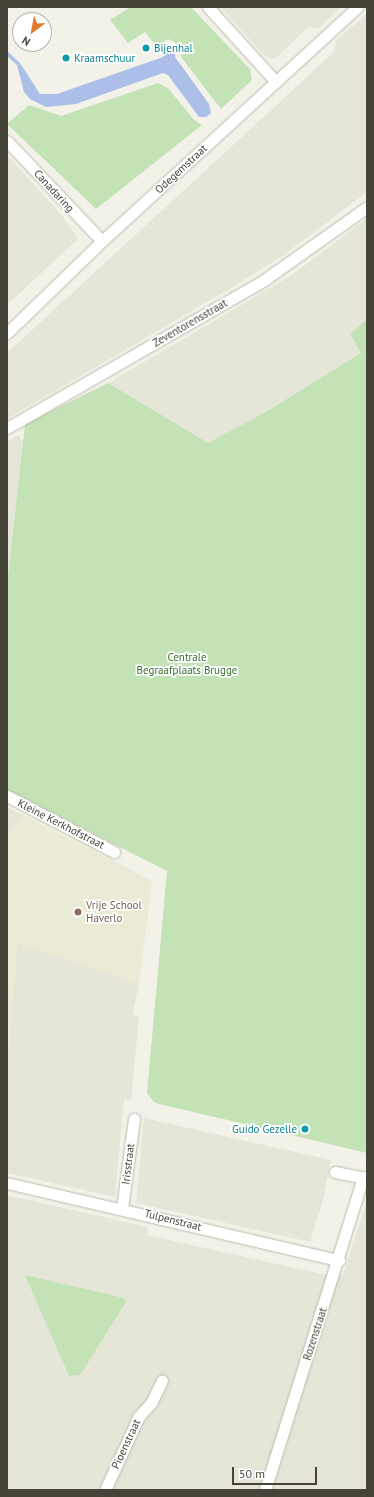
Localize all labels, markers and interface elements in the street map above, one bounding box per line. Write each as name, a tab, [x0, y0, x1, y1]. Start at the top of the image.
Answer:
north arrow	[12, 12, 52, 52]
text: N	[19, 33, 33, 49]
place label: Bijenhal	[154, 41, 193, 55]
marker: Bijenhal	[141, 43, 151, 53]
place label: Kraamschuur	[74, 51, 135, 65]
marker: Kraamschuur	[61, 53, 71, 63]
street label: Odegemstraat	[152, 142, 210, 196]
street label: Canadaring	[31, 167, 77, 215]
street label: Zeventorensstraat	[150, 296, 230, 350]
park label: Centrale Begraafplaats Brugge	[137, 651, 237, 677]
street label: Kleine Kerkhofstraat	[15, 796, 107, 852]
place label: Vrije School Haverlo	[86, 899, 142, 925]
marker: Vrije School Haverlo	[73, 907, 83, 917]
place label: Guido Gezelle	[232, 1122, 297, 1136]
marker: Guido Gezelle	[300, 1124, 310, 1134]
street label: Irisstraat	[119, 1143, 137, 1185]
street label: Tulpenstraat	[143, 1207, 203, 1233]
street label: Rozenstraat	[300, 1306, 330, 1362]
street label: Pioenstraat	[109, 1417, 143, 1471]
scale bar	[234, 1459, 319, 1485]
text: 50 m	[239, 1466, 265, 1481]

